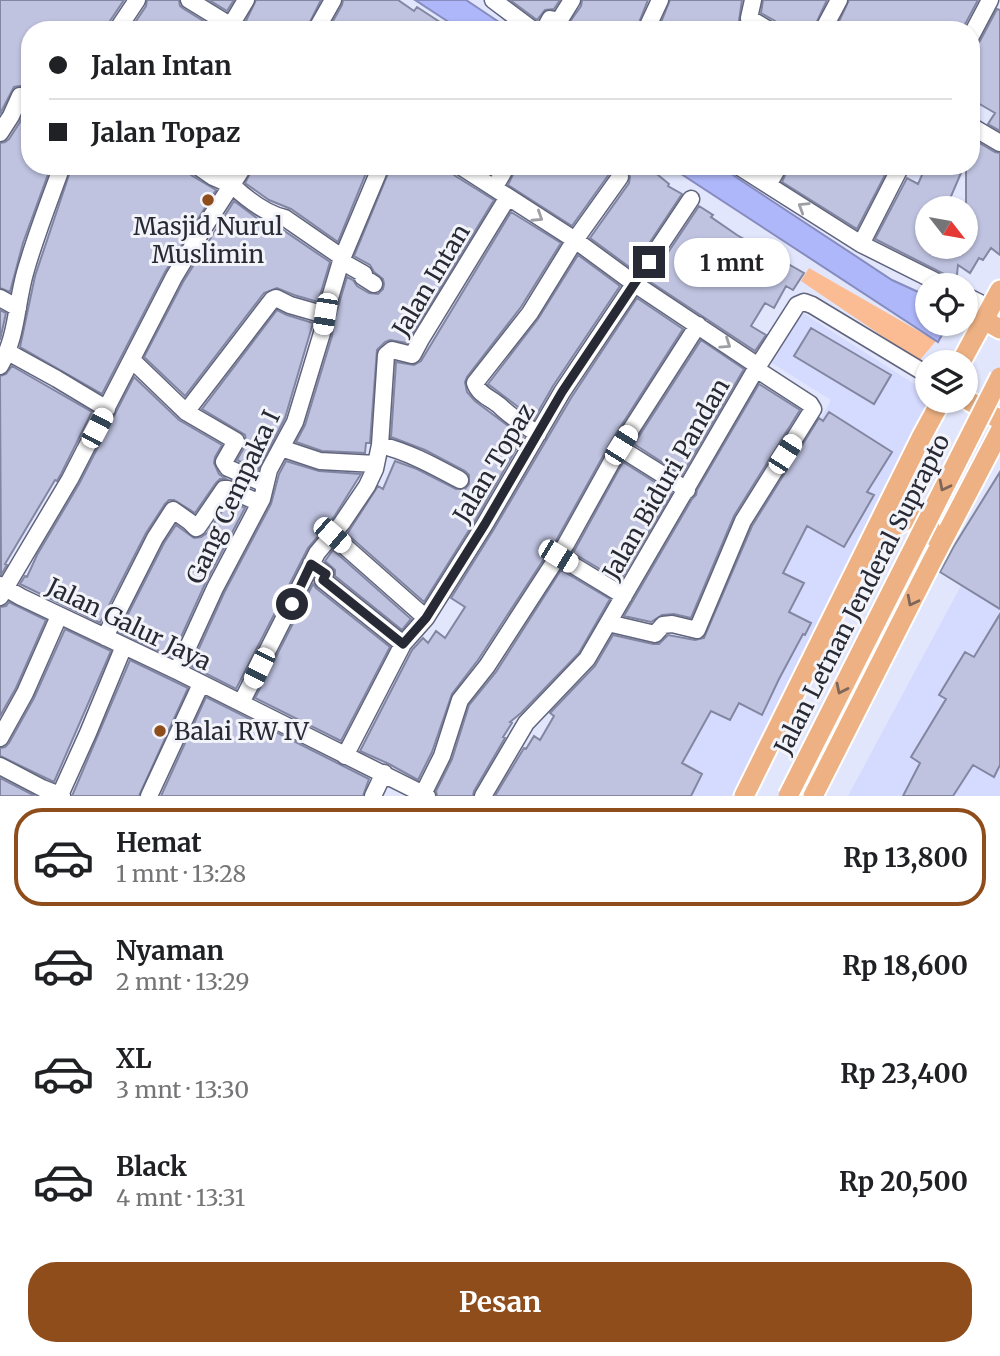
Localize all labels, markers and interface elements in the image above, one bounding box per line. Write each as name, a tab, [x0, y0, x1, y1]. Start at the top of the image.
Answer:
text: Jalan Intan	[91, 49, 232, 82]
text: Jalan Topaz	[91, 116, 240, 149]
marker: Masjid Nurul Muslimin	[200, 192, 216, 208]
north arrow	[915, 196, 978, 259]
map controls	[915, 196, 978, 413]
one-way arrow	[798, 203, 811, 216]
one-way arrow	[531, 208, 544, 221]
place label: Masjid Nurul Muslimin	[133, 211, 283, 270]
street label: Jalan Intan	[385, 218, 477, 343]
callout: 1 mnt	[674, 238, 789, 286]
route end	[633, 246, 665, 278]
text: 1 mnt	[700, 248, 764, 277]
button: locate	[915, 273, 978, 336]
car	[312, 292, 339, 336]
one-way arrow	[719, 336, 732, 349]
button: layers	[915, 350, 978, 413]
street label: Jalan Biduri Pandan	[595, 373, 736, 586]
street label: Jalan Topaz	[446, 398, 542, 529]
car	[78, 405, 117, 451]
street label: Gang Cempaka I	[179, 405, 287, 589]
car	[601, 422, 642, 468]
street label: Jalan Letnan Jenderal Suprapto	[767, 429, 957, 760]
car	[765, 431, 806, 477]
one-way arrow	[938, 479, 952, 492]
car	[310, 513, 355, 557]
car	[535, 536, 582, 576]
street label: Jalan Galur Jaya	[41, 570, 217, 677]
route start	[276, 588, 308, 620]
one-way arrow	[906, 594, 920, 606]
car	[241, 645, 278, 691]
one-way arrow	[835, 682, 849, 694]
place label: Balai RW IV	[174, 716, 310, 747]
marker: Balai RW IV	[152, 723, 168, 739]
icon: car	[32, 826, 95, 889]
text: Hemat	[116, 826, 202, 859]
text: Rp 13,800	[843, 841, 968, 874]
text: 1 mnt · 13:28	[116, 859, 246, 888]
icon: car	[32, 934, 95, 997]
text: Nyaman	[116, 934, 224, 967]
text: Rp 18,600	[842, 949, 968, 982]
text: 2 mnt · 13:29	[116, 967, 249, 996]
icon: car	[32, 1042, 95, 1105]
text: XL	[116, 1042, 152, 1075]
text: Rp 23,400	[840, 1057, 968, 1090]
text: 3 mnt · 13:30	[116, 1075, 249, 1104]
icon: car	[32, 1150, 95, 1213]
text: Black	[116, 1150, 187, 1183]
text: Rp 20,500	[839, 1165, 968, 1198]
text: 4 mnt · 13:31	[116, 1183, 245, 1212]
button: Pesan	[28, 1262, 972, 1342]

